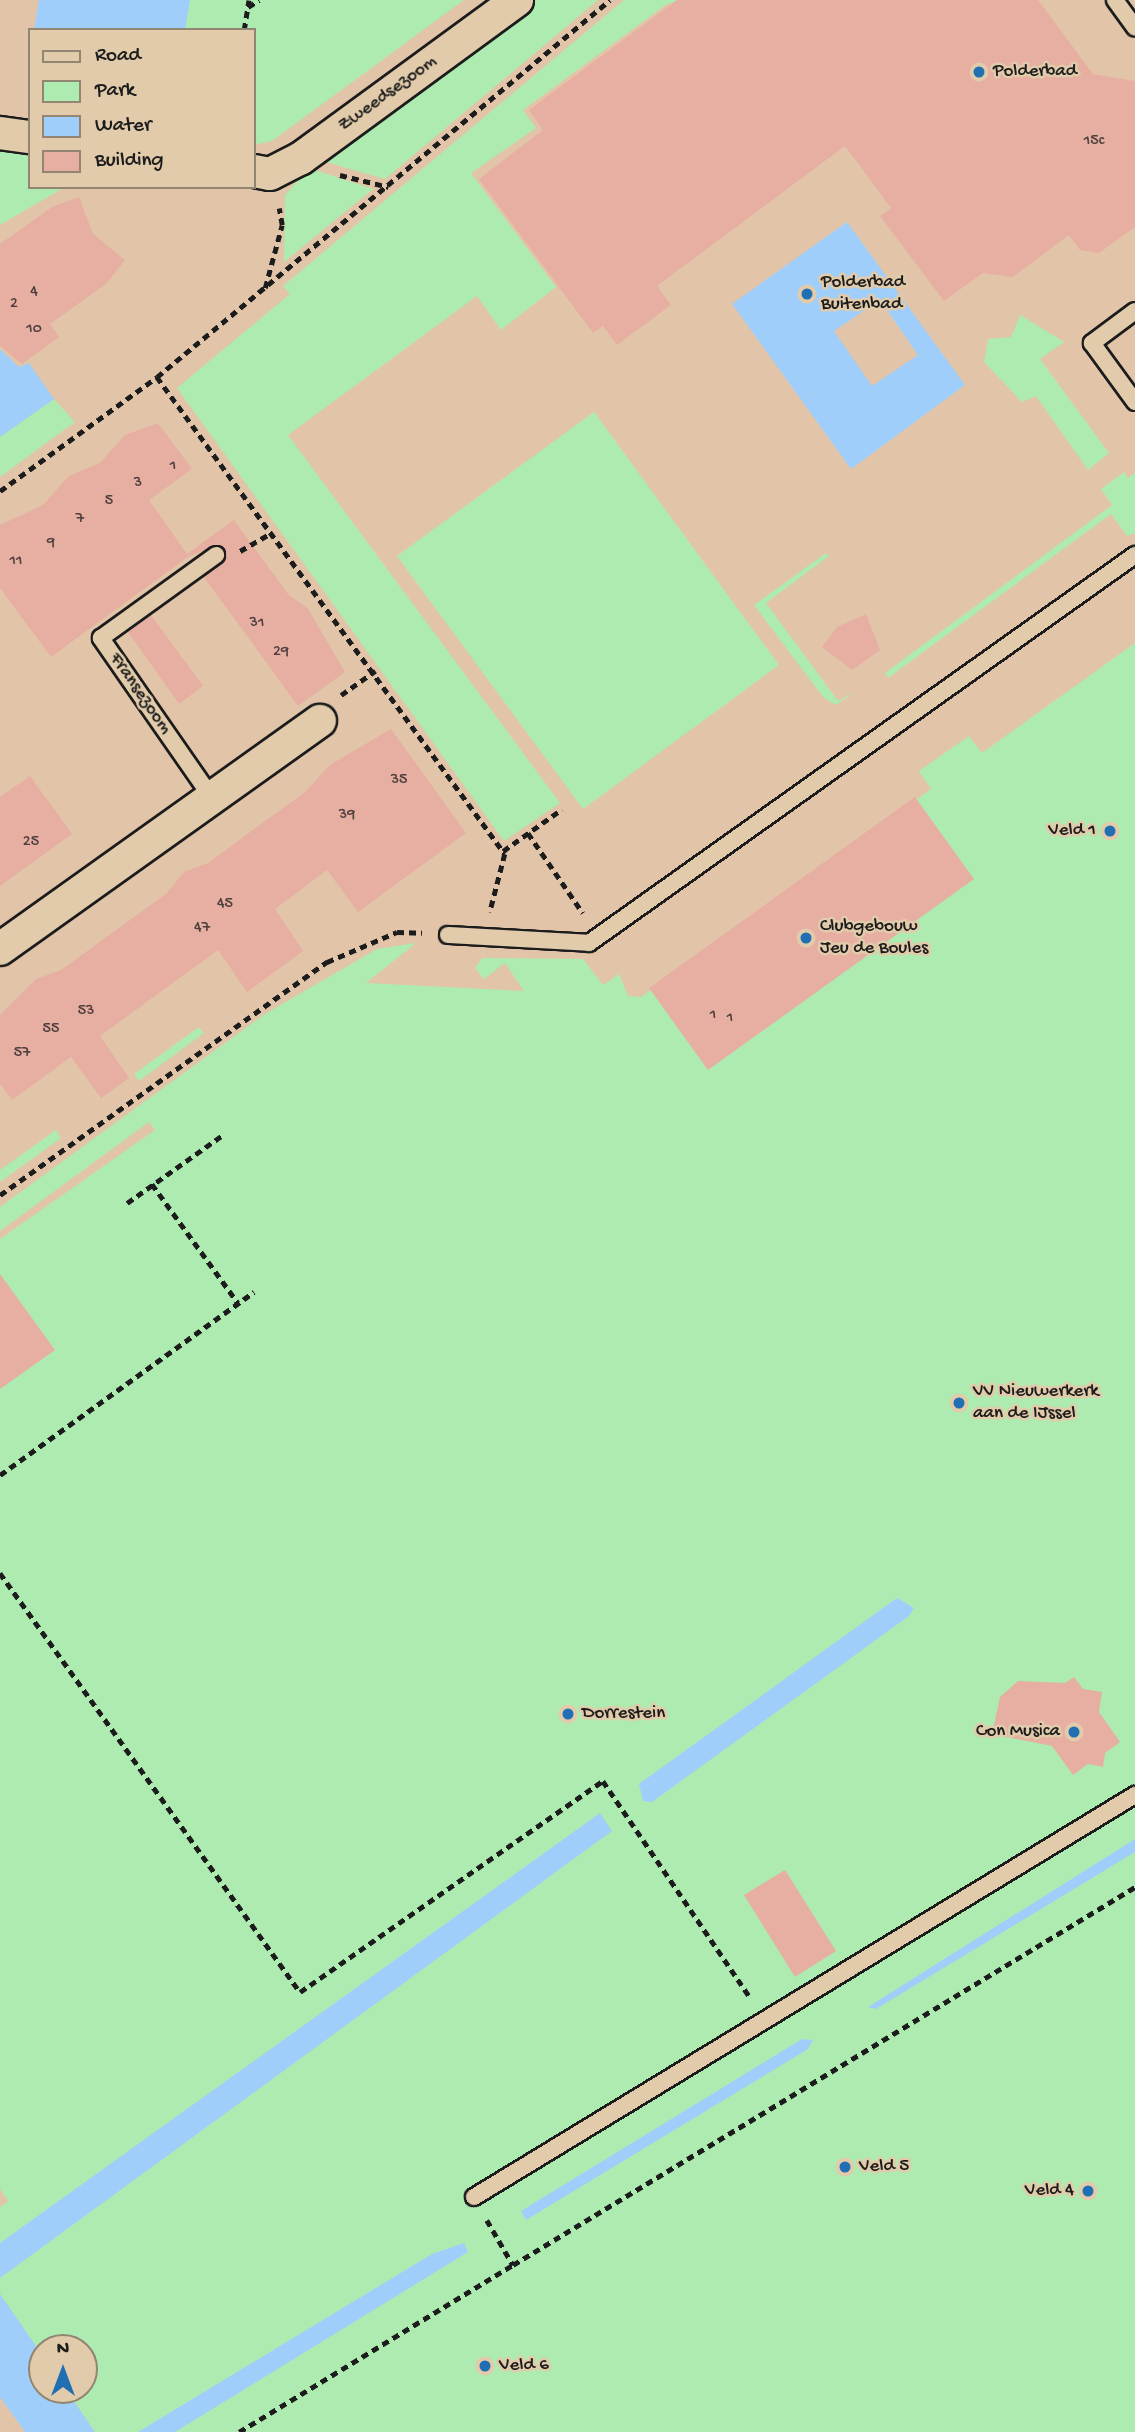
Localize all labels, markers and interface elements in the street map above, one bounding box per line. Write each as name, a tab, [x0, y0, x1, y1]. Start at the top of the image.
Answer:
legend	[28, 28, 256, 189]
text: Road	[95, 44, 141, 69]
street label: Zweedsezoom	[334, 51, 442, 137]
place label: Polderbad	[993, 61, 1077, 83]
marker: Polderbad	[971, 64, 987, 80]
text: Park	[95, 79, 135, 104]
text: Water	[95, 114, 151, 139]
house number: 15c	[1084, 132, 1104, 152]
text: Building	[95, 149, 164, 174]
place label: Polderbad Buitenbad	[821, 272, 905, 316]
house number: 4	[30, 283, 38, 303]
marker: Polderbad Buitenbad	[799, 286, 815, 302]
house number: 2	[10, 295, 18, 315]
house number: 10	[26, 320, 42, 340]
house number: 1	[170, 457, 176, 477]
house number: 3	[134, 474, 142, 494]
house number: 5	[105, 492, 113, 512]
house number: 7	[76, 510, 84, 530]
house number: 9	[47, 534, 55, 554]
house number: 11	[10, 552, 22, 572]
house number: 31	[250, 614, 264, 634]
house number: 29	[273, 643, 289, 663]
street label: Fransezoom	[104, 649, 176, 739]
house number: 35	[391, 771, 407, 791]
house number: 39	[339, 806, 355, 826]
place label: Veld 1	[1048, 820, 1096, 842]
marker: Veld 1	[1102, 823, 1118, 839]
house number: 25	[23, 833, 39, 853]
house number: 45	[217, 895, 233, 915]
place label: Clubgebouw Jeu de Boules	[820, 916, 928, 960]
house number: 47	[194, 919, 210, 939]
marker: Clubgebouw Jeu de Boules	[798, 930, 814, 946]
house number: 53	[78, 1002, 94, 1022]
house number: 1	[710, 1006, 716, 1026]
house number: 1	[727, 1009, 733, 1029]
house number: 55	[43, 1020, 59, 1040]
house number: 57	[14, 1044, 30, 1064]
place label: VV Nieuwerkerk aan de IJssel	[973, 1381, 1099, 1425]
marker: VV Nieuwerkerk aan de IJssel	[951, 1395, 967, 1411]
place label: Dorrestein	[582, 1703, 665, 1725]
marker: Dorrestein	[560, 1706, 576, 1722]
place label: Con Musica	[976, 1721, 1060, 1743]
marker: Con Musica	[1066, 1724, 1082, 1740]
place label: Veld 5	[859, 2156, 909, 2178]
marker: Veld 5	[837, 2159, 853, 2175]
place label: Veld 4	[1025, 2180, 1074, 2202]
marker: Veld 4	[1080, 2183, 1096, 2199]
north arrow	[28, 2334, 98, 2404]
text: N	[57, 2338, 69, 2361]
place label: Veld 6	[499, 2355, 549, 2377]
marker: Veld 6	[477, 2358, 493, 2374]

